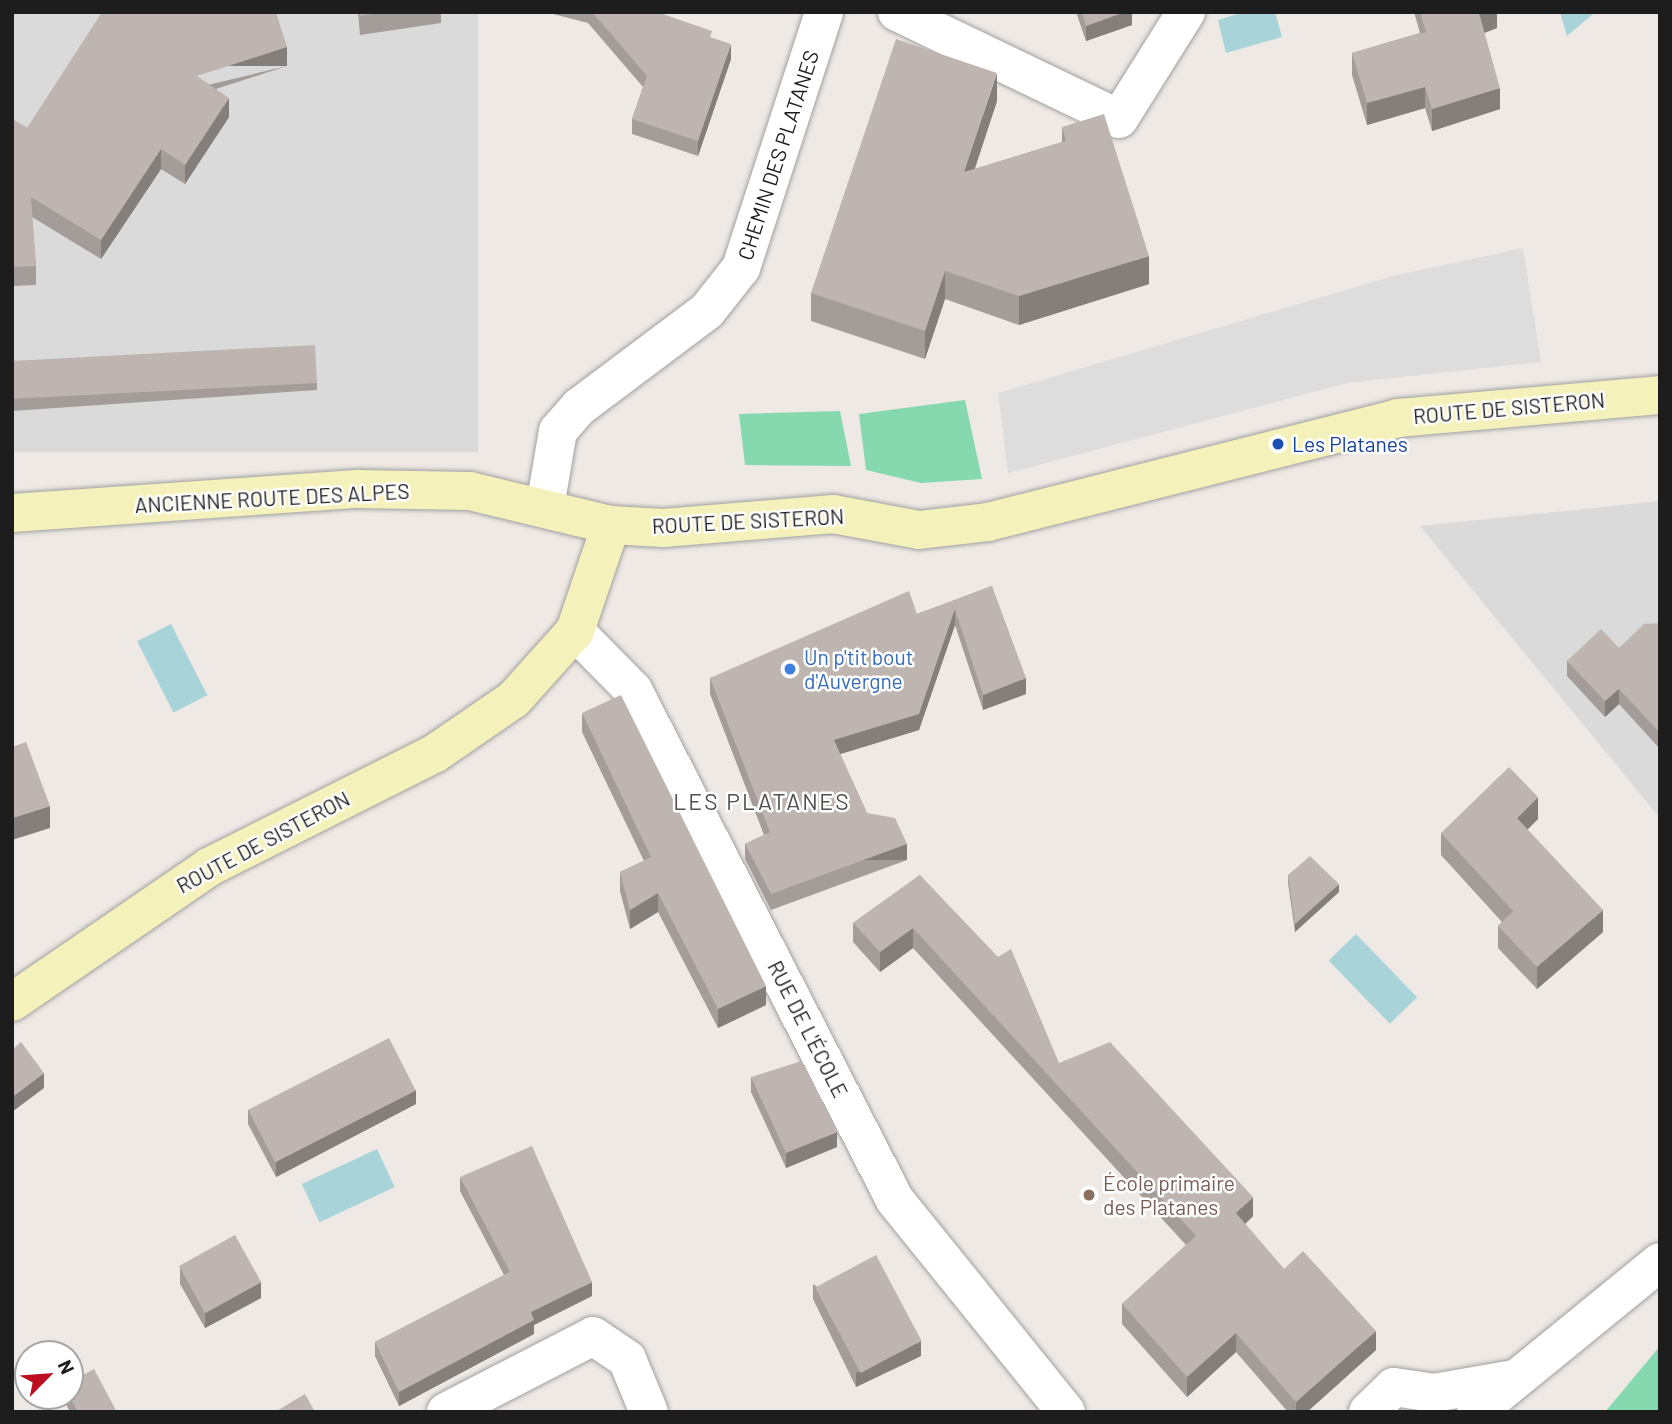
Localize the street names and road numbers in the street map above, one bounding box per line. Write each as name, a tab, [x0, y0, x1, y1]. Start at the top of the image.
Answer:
street label: CHEMIN DES PLATANES	[732, 47, 824, 263]
street label: ROUTE DE SISTERON	[1412, 387, 1606, 429]
street label: ANCIENNE ROUTE DES ALPES	[134, 478, 410, 518]
street label: ROUTE DE SISTERON	[651, 503, 845, 539]
street label: ROUTE DE SISTERON	[172, 786, 354, 898]
street label: RUE DE L'ÉCOLE	[763, 956, 853, 1102]

